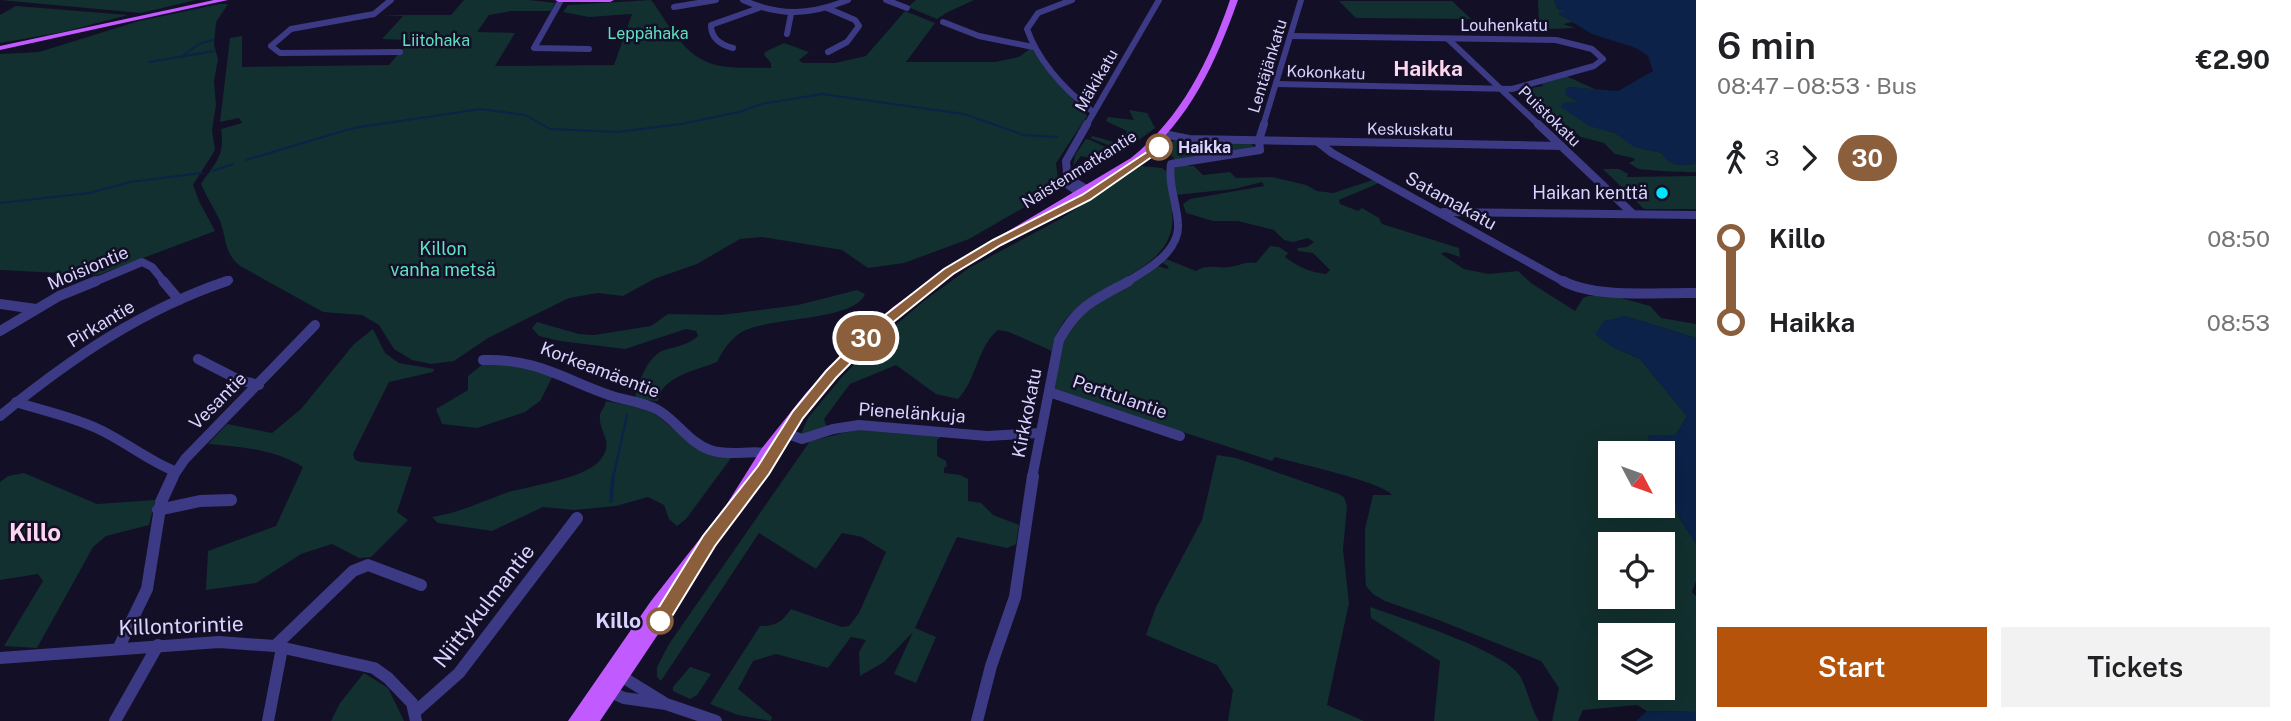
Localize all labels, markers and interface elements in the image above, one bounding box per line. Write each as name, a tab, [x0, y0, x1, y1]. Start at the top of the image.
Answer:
street label: Louhenkatu	[1460, 16, 1548, 35]
street label: Lentäjänkatu	[1244, 17, 1291, 115]
text: 6 min	[1717, 23, 1816, 68]
park label: Leppähaka	[607, 24, 689, 43]
park label: Liitohaka	[402, 31, 470, 50]
text: €2.90	[2196, 44, 2270, 75]
street label: Mäkikatu	[1071, 46, 1122, 115]
district label: Haikka	[1393, 56, 1463, 81]
street label: Kokonkatu	[1286, 62, 1366, 83]
text: 08:47 – 08:53 · Bus	[1717, 72, 1917, 99]
street label: Puistokatu	[1515, 82, 1585, 151]
street label: Keskuskatu	[1367, 119, 1453, 140]
street label: Naistenmatkantie	[1019, 127, 1140, 212]
marker: Haikka	[1146, 134, 1172, 160]
place label: Haikka	[1178, 138, 1231, 157]
icon: walk	[1717, 139, 1755, 177]
icon: forward	[1790, 139, 1828, 177]
text: 3	[1765, 144, 1780, 171]
text: 30	[1852, 144, 1883, 172]
street label: Satamakatu	[1402, 167, 1500, 234]
place label: Haikan kenttä	[1532, 182, 1648, 203]
marker: Haikan kenttä	[1654, 185, 1670, 201]
text: Killo	[1769, 223, 1826, 254]
text: 08:50	[2207, 225, 2270, 252]
park label: Killon vanha metsä	[390, 238, 496, 280]
street label: Moisiontie	[44, 241, 131, 294]
street label: Pirkantie	[63, 295, 138, 352]
text: Haikka	[1769, 307, 1855, 338]
text: 08:53	[2207, 309, 2270, 336]
line badge: 30	[834, 315, 898, 361]
text: 30	[850, 324, 882, 352]
street label: Korkeamäentie	[538, 337, 663, 402]
street label: Kirkkokatu	[1008, 366, 1045, 459]
street label: Vesantie	[185, 368, 251, 434]
street label: Perttulantie	[1070, 371, 1170, 423]
street label: Pienelänkuja	[858, 398, 966, 427]
north arrow	[1598, 441, 1675, 518]
map controls	[1598, 441, 1675, 700]
district label: Killo	[9, 518, 61, 546]
button: locate	[1598, 532, 1675, 609]
street label: Niittykulmantie	[428, 539, 540, 672]
place label: Killo	[595, 608, 641, 633]
marker: Killo	[647, 608, 673, 634]
street label: Killontorintie	[118, 611, 244, 640]
button: layers	[1598, 623, 1675, 700]
button: Start	[1717, 627, 1987, 707]
button: Tickets	[2001, 627, 2270, 707]

